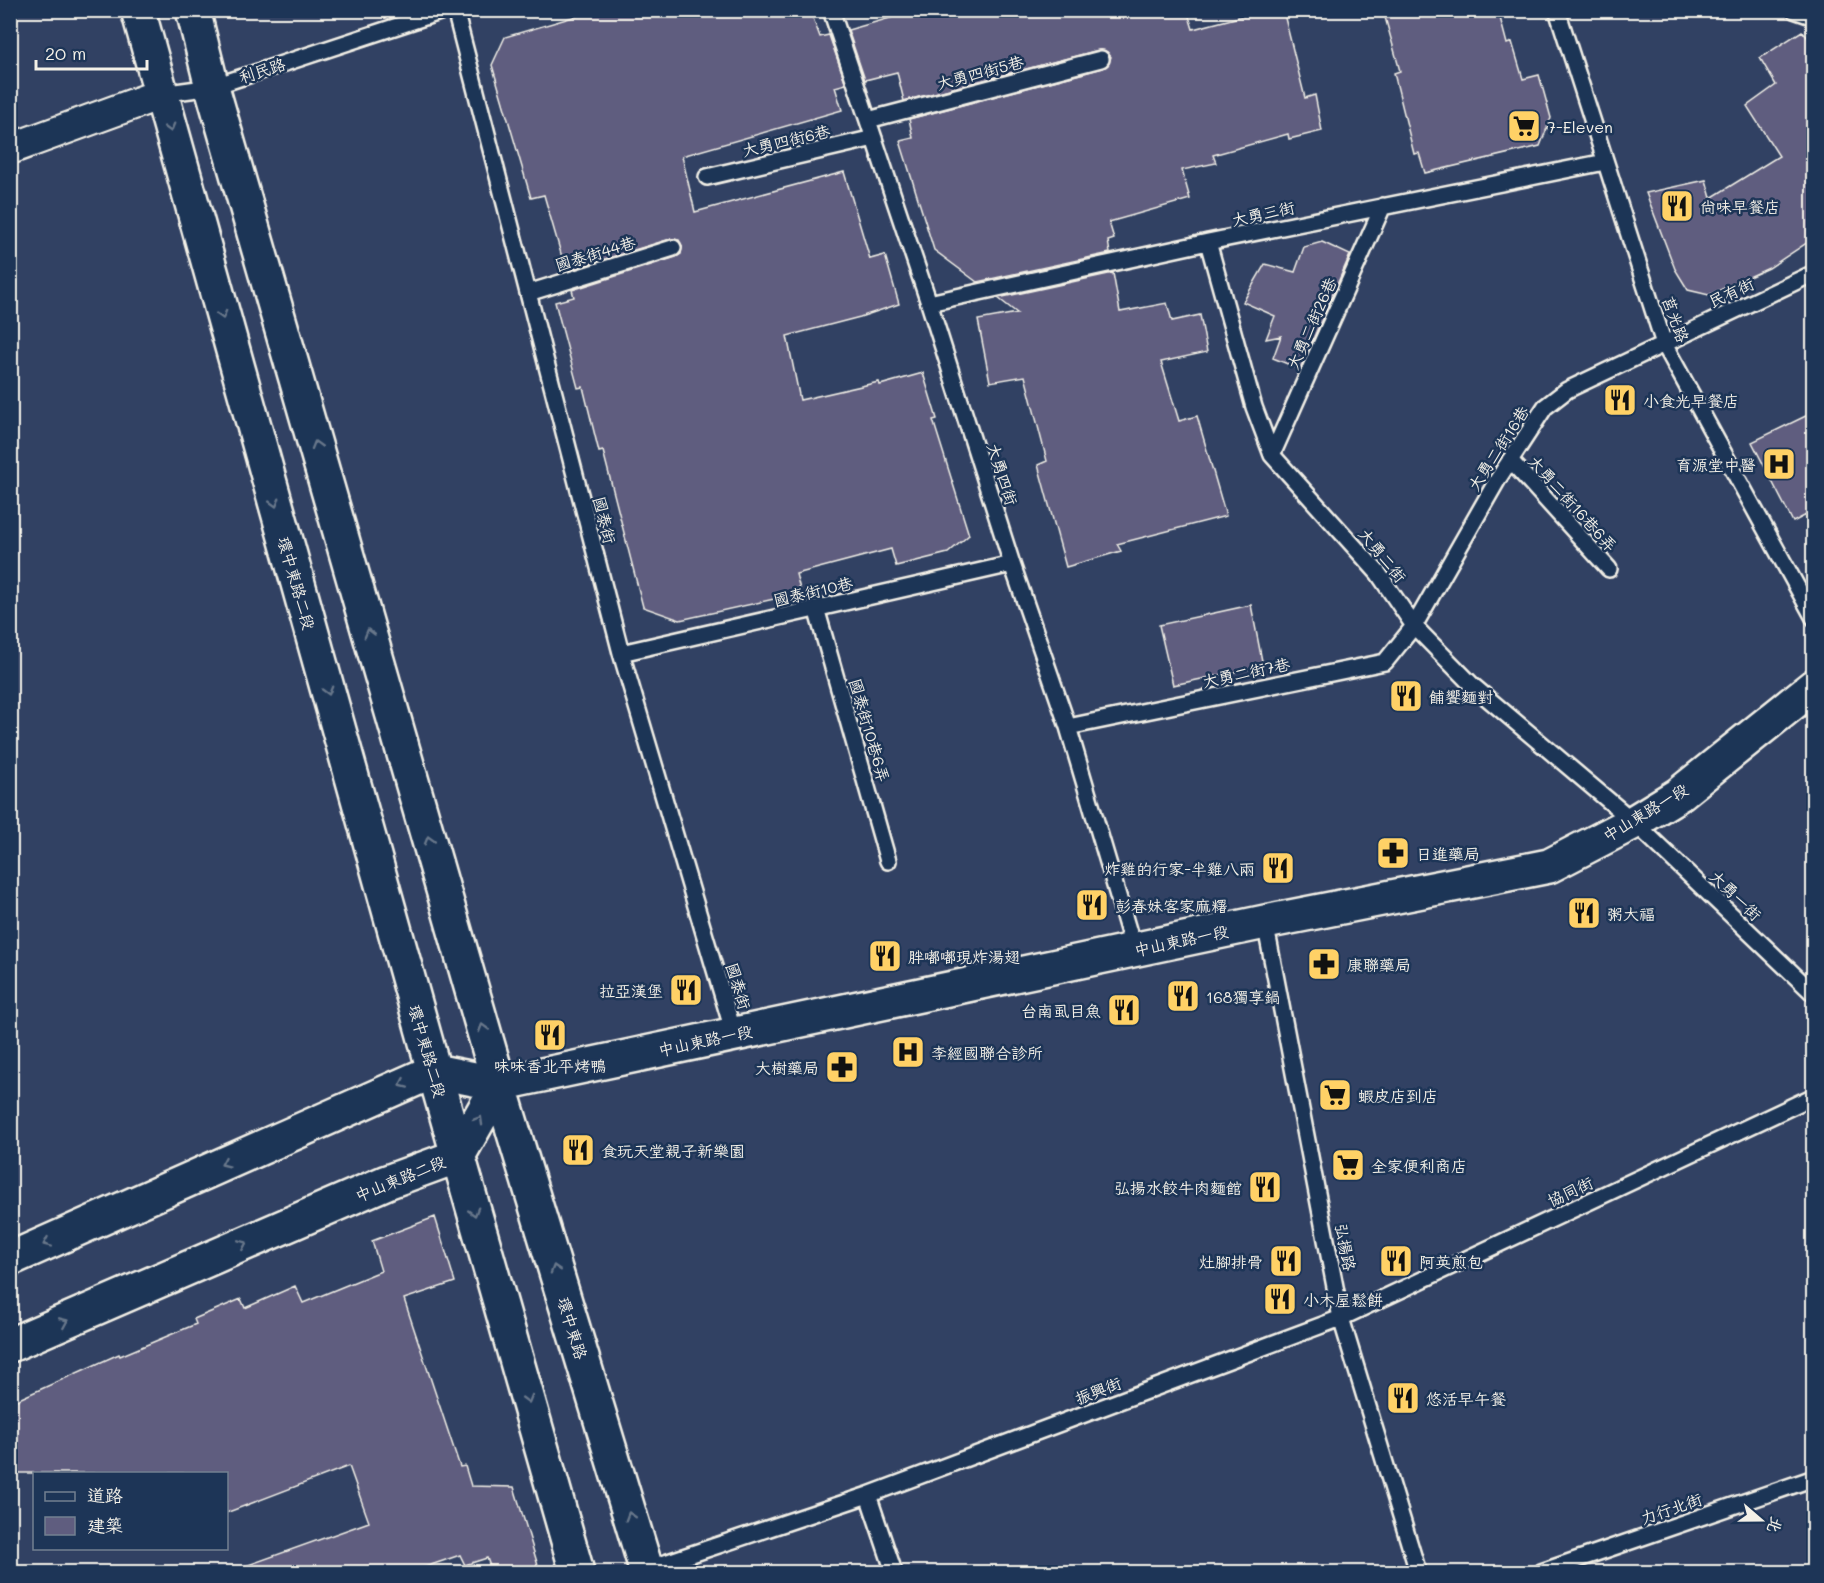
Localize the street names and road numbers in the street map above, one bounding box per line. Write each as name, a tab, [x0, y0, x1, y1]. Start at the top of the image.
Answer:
street label: 大勇四街5巷	[934, 50, 1026, 94]
street label: 利民路	[236, 53, 288, 87]
street label: 大勇四街6巷	[740, 120, 832, 160]
street label: 大勇三街	[1230, 196, 1296, 230]
street label: 國泰街44巷	[552, 231, 638, 275]
street label: 民有街	[1705, 272, 1757, 312]
street label: 大勇二街26巷	[1281, 274, 1341, 372]
street label: 莒光路	[1658, 293, 1694, 345]
street label: 大勇二街16巷	[1463, 402, 1533, 494]
street label: 大勇四街	[983, 440, 1023, 508]
street label: 大勇二街16巷6弄	[1524, 450, 1622, 556]
street label: 國泰街	[589, 494, 621, 546]
street label: 大勇二街	[1355, 524, 1411, 586]
street label: 環中東路二段	[274, 534, 320, 632]
street label: 國泰街10巷	[771, 572, 855, 610]
street label: 大勇二街7巷	[1200, 652, 1292, 692]
street label: 國泰街10巷6弄	[845, 676, 895, 784]
street label: 中山東路一段	[1598, 778, 1692, 846]
street label: 大勇一街	[1706, 865, 1766, 925]
street label: 中山東路一段	[1132, 920, 1230, 960]
street label: 國泰街	[722, 960, 756, 1012]
street label: 環中東路二段	[405, 1002, 451, 1100]
street label: 中山東路一段	[656, 1020, 754, 1060]
street label: 中山東路二段	[352, 1150, 448, 1206]
street label: 協同街	[1544, 1171, 1596, 1211]
street label: 弘揚路	[1331, 1221, 1361, 1273]
street label: 環中東路	[554, 1294, 592, 1362]
street label: 振興街	[1072, 1372, 1124, 1408]
street label: 力行北街	[1637, 1488, 1705, 1528]

